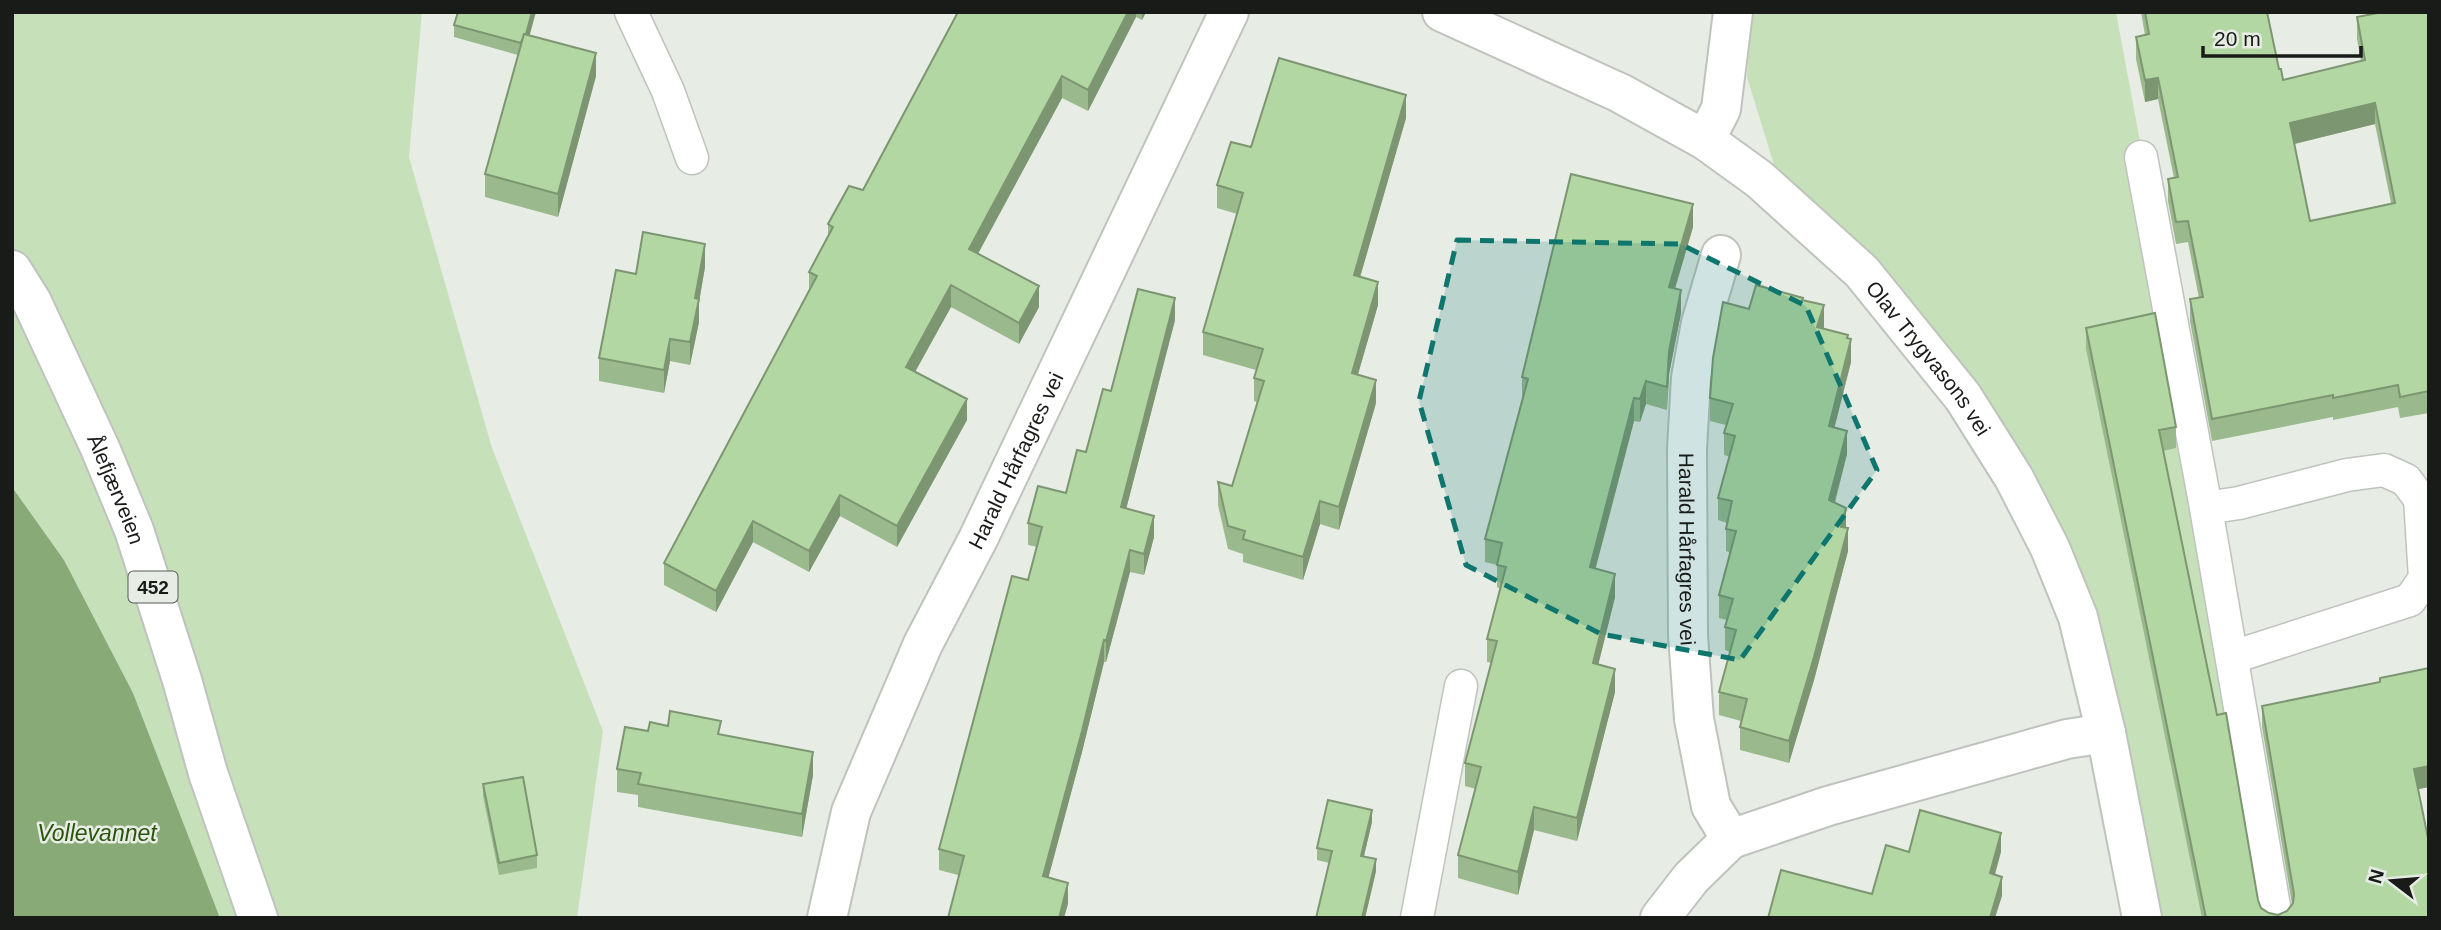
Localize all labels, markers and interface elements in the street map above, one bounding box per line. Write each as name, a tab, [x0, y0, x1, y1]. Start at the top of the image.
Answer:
scale bar	[2203, 14, 2360, 58]
text: 20 m	[2214, 27, 2261, 50]
street label: Olav Trygvasons vei	[1862, 276, 1996, 439]
street label: Harald Hårfagres vei	[963, 369, 1067, 553]
street label: Ålefjærveien	[84, 430, 149, 547]
street label: Harald Hårfagres vei	[1676, 453, 1700, 646]
road number: 452	[128, 572, 178, 602]
water label: Vollevannet	[37, 820, 158, 846]
north arrow	[2357, 846, 2427, 916]
text: N	[2364, 867, 2388, 886]

